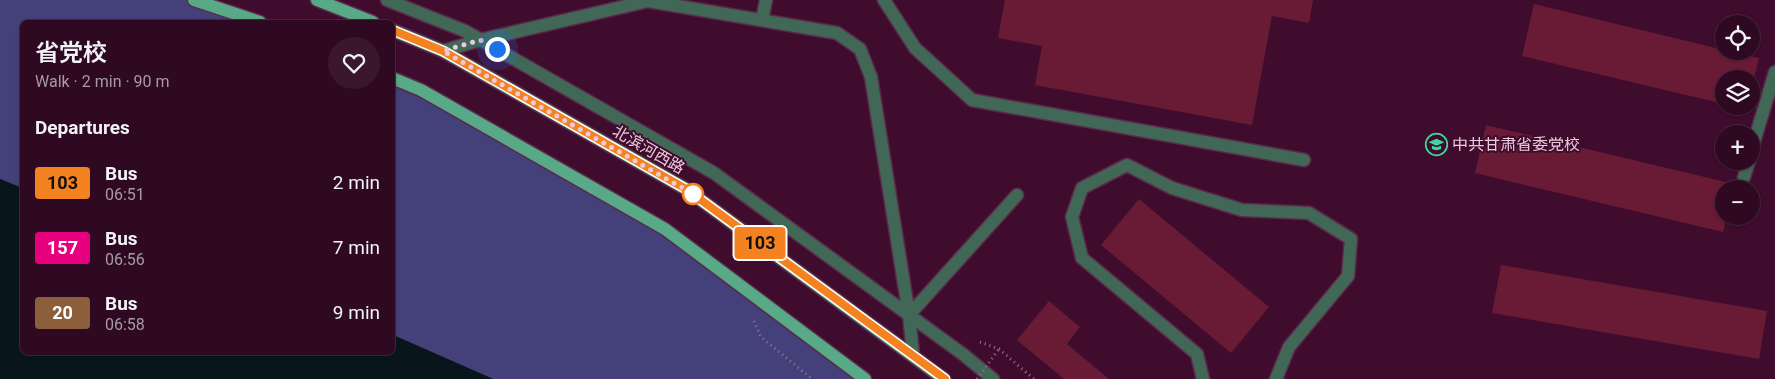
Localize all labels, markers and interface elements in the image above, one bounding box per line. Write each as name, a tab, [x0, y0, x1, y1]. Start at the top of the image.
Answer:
map controls	[1715, 15, 1760, 225]
button: locate	[1715, 15, 1760, 60]
button: heart	[328, 37, 380, 89]
your location	[485, 37, 510, 62]
text: 省党校	[35, 39, 107, 67]
button: layers	[1715, 70, 1760, 115]
text: Walk · 2 min · 90 m	[35, 72, 170, 91]
text: Departures	[35, 116, 130, 139]
street label: 北滨河西路	[609, 121, 688, 178]
button: +	[1715, 125, 1760, 170]
school or university icon: 中共甘肃省委党校	[1424, 132, 1448, 156]
place label: 中共甘肃省委党校	[1452, 135, 1580, 154]
text: Bus	[105, 162, 138, 185]
text: 2 min	[333, 171, 380, 194]
text: 103	[47, 172, 78, 193]
button: −	[1715, 180, 1760, 225]
unlabelled marker	[682, 183, 704, 205]
text: 06:51	[105, 185, 145, 204]
text: Bus	[105, 227, 138, 250]
line badge: 103	[731, 227, 789, 259]
text: 103	[745, 232, 775, 253]
text: 7 min	[333, 236, 380, 259]
text: 157	[47, 237, 78, 258]
text: 06:56	[105, 250, 145, 269]
text: Bus	[105, 292, 138, 315]
text: 9 min	[333, 301, 380, 324]
text: 20	[52, 302, 73, 323]
text: 06:58	[105, 315, 145, 334]

